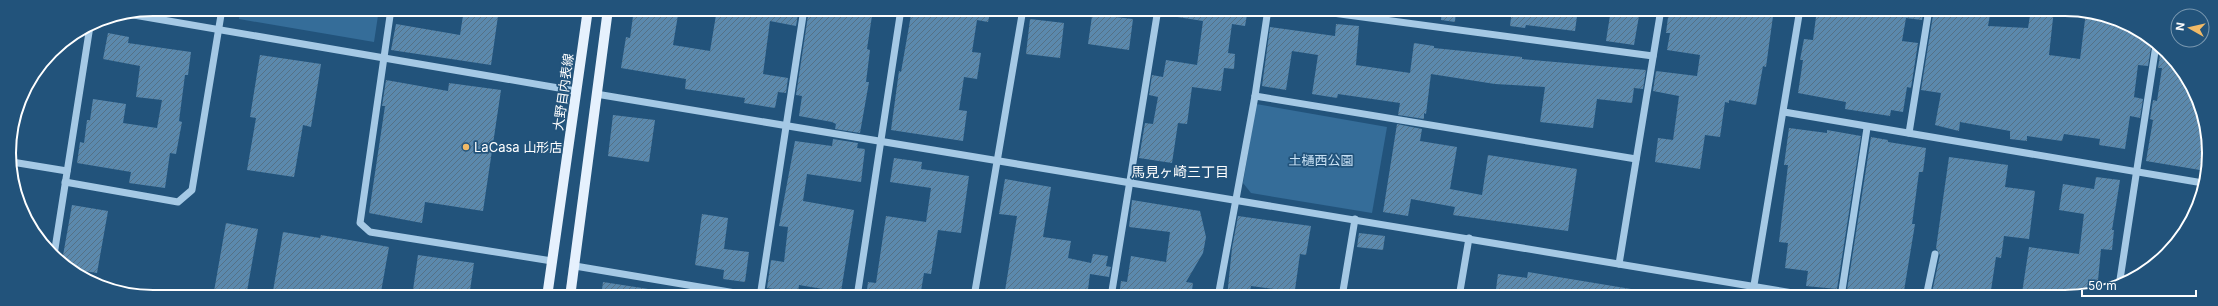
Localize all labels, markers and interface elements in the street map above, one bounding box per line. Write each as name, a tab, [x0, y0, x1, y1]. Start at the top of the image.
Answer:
north arrow	[2170, 8, 2210, 48]
text: N	[2173, 21, 2188, 32]
street label: 大野目内表線	[550, 52, 576, 132]
place label: LaCasa 山形店	[474, 139, 562, 155]
marker: LaCasa 山形店	[461, 142, 471, 152]
park label: 土樋西公園	[1288, 152, 1354, 168]
district label: 馬見ヶ崎三丁目	[1131, 163, 1229, 180]
scale bar	[2082, 272, 2196, 298]
text: 50 m	[2088, 278, 2117, 293]

